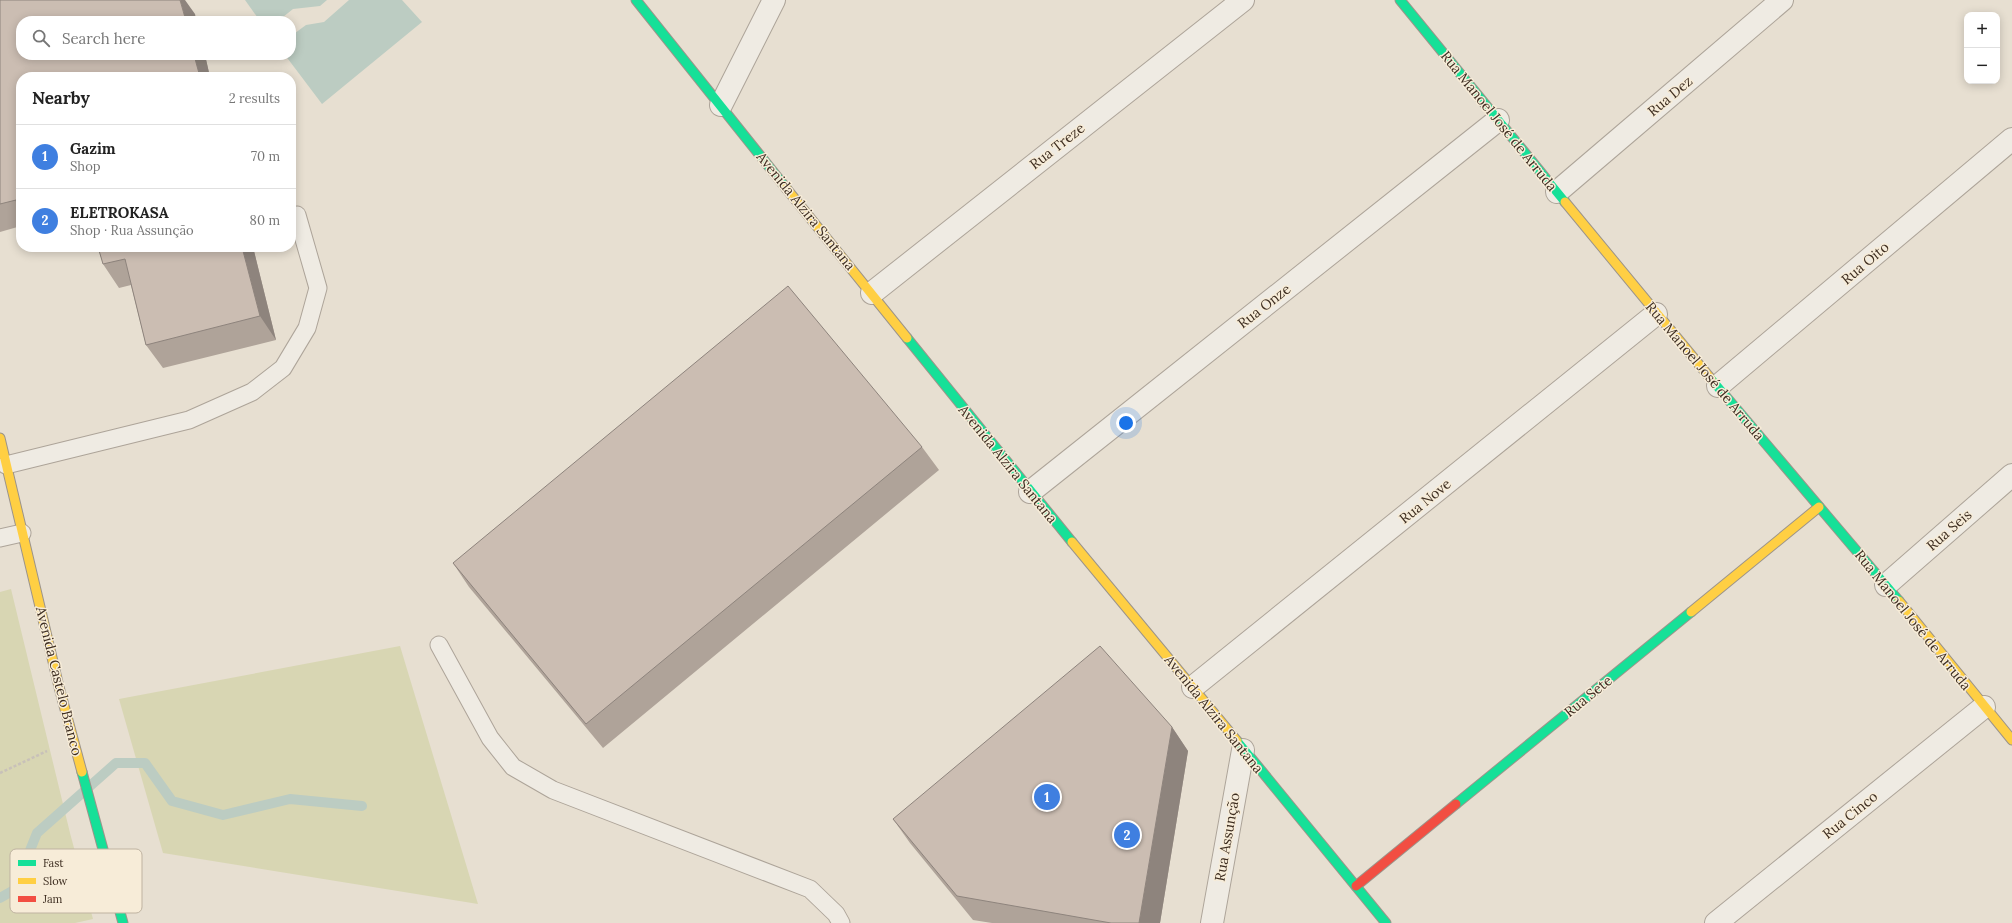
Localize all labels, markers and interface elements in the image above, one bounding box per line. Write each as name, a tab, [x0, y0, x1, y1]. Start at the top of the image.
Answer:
map controls	[1964, 12, 2000, 84]
button: +	[1964, 12, 2000, 48]
search box	[16, 16, 296, 60]
icon: search	[30, 27, 52, 49]
text: Search here	[62, 29, 145, 48]
street label: Rua Manoel José de Arruda	[1437, 47, 1561, 195]
button: −	[1964, 48, 2000, 84]
street label: Rua Dez	[1644, 72, 1696, 120]
text: Nearby	[32, 87, 90, 109]
text: 2 results	[229, 90, 280, 107]
street label: Rua Treze	[1026, 119, 1088, 173]
text: Gazim	[70, 139, 116, 158]
street label: Avenida Alzira Santana	[752, 147, 859, 274]
text: 1	[42, 148, 48, 165]
text: 70 m	[251, 148, 280, 165]
text: Shop	[70, 158, 101, 175]
text: ELETROKASA	[70, 203, 169, 222]
text: 2	[42, 212, 48, 229]
text: 80 m	[250, 212, 280, 229]
text: Shop · Rua Assunção	[70, 222, 194, 239]
street label: Rua Oito	[1837, 238, 1893, 288]
street label: Rua Onze	[1234, 279, 1294, 332]
street label: Rua Manoel José de Arruda	[1642, 298, 1768, 444]
street label: Avenida Alzira Santana	[954, 400, 1061, 527]
your location	[1116, 413, 1136, 433]
street label: Rua Nove	[1396, 474, 1455, 527]
street label: Rua Seis	[1923, 505, 1975, 555]
street label: Rua Manoel José de Arruda	[1851, 546, 1975, 694]
street label: Avenida Castelo Branco	[32, 604, 86, 757]
street label: Avenida Alzira Santana	[1160, 650, 1267, 777]
street label: Rua Sete	[1560, 671, 1616, 721]
pin: 1	[1034, 782, 1060, 812]
street label: Rua Cinco	[1819, 787, 1881, 843]
street label: Rua Assunção	[1210, 791, 1244, 883]
pin: 2	[1114, 820, 1140, 850]
legend	[10, 849, 142, 913]
text: Fast	[43, 856, 64, 870]
text: Slow	[43, 874, 68, 888]
text: Jam	[42, 892, 63, 906]

